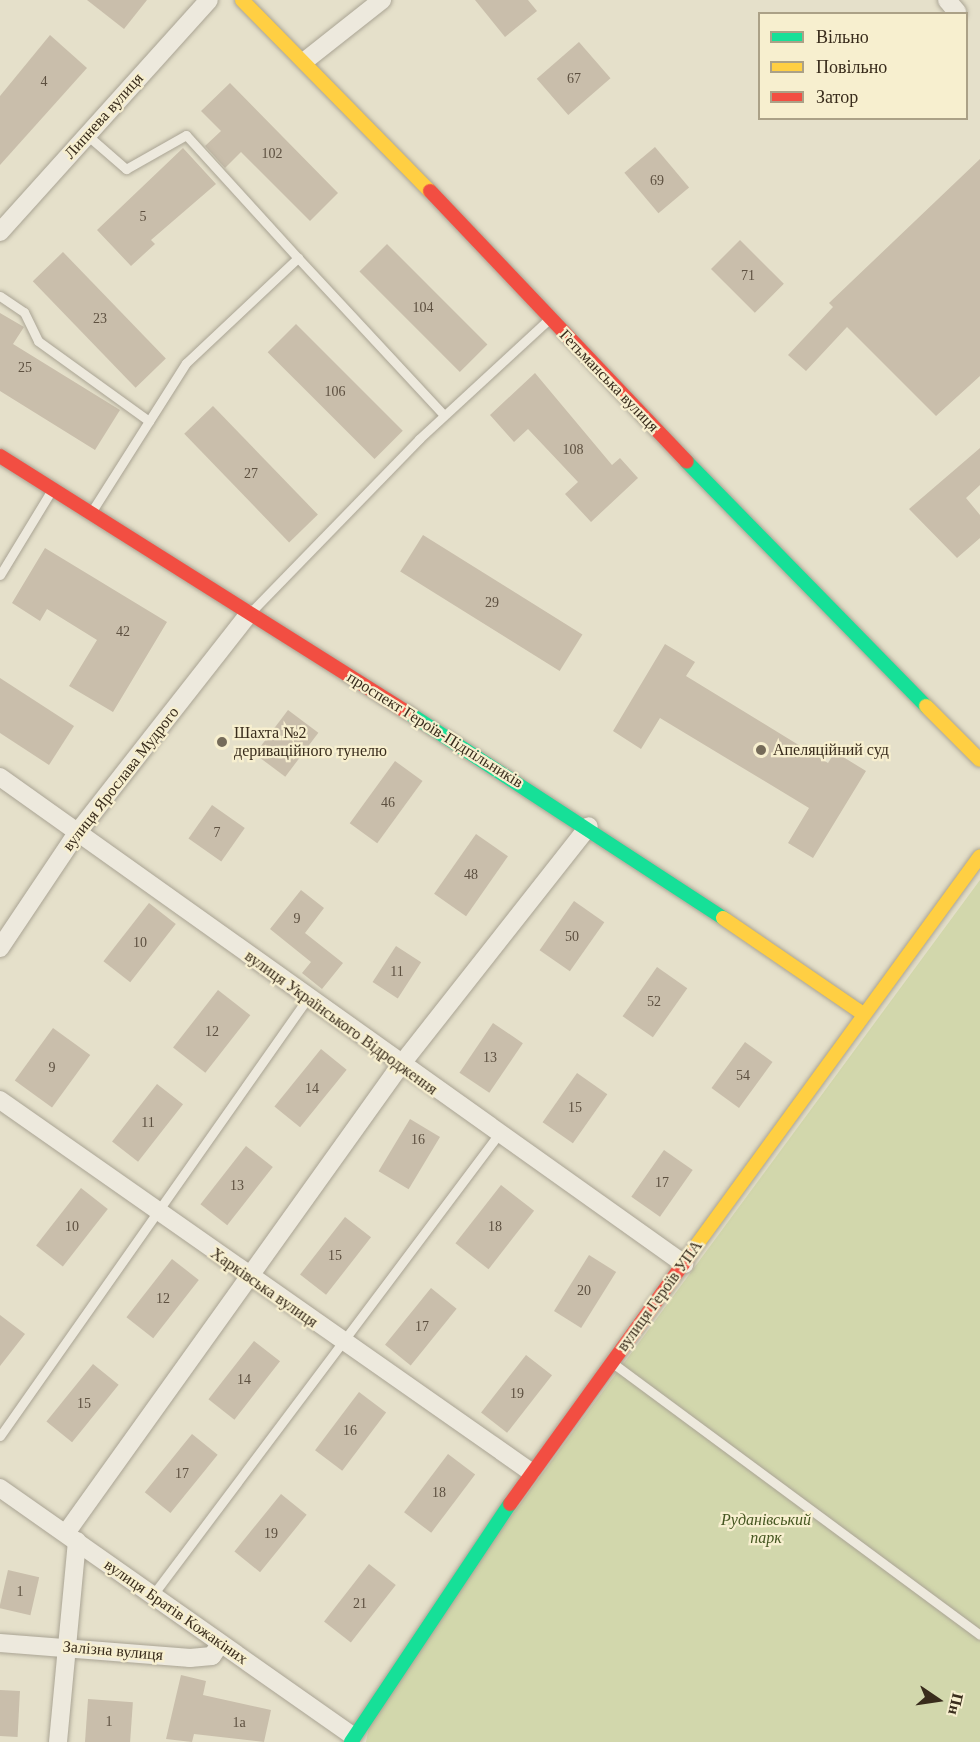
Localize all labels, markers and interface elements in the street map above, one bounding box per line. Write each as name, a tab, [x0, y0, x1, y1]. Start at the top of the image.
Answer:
legend	[758, 12, 968, 120]
text: Вільно	[816, 27, 869, 47]
text: Повільно	[816, 57, 887, 77]
street label: Липнева вулиця	[60, 69, 148, 163]
house number: 67	[567, 71, 581, 87]
house number: 4	[40, 74, 48, 90]
text: Затор	[816, 87, 858, 107]
house number: 102	[262, 146, 282, 162]
house number: 69	[650, 173, 664, 189]
house number: 5	[140, 209, 146, 225]
house number: 71	[741, 268, 755, 284]
house number: 104	[412, 300, 434, 316]
house number: 23	[93, 311, 107, 327]
street label: Гетьманська вулиця	[555, 326, 663, 436]
house number: 25	[18, 360, 32, 376]
house number: 106	[324, 384, 346, 400]
house number: 108	[562, 442, 584, 458]
house number: 27	[244, 466, 258, 482]
house number: 29	[485, 595, 499, 611]
house number: 42	[116, 624, 130, 640]
street label: проспект Героїв-Підпільників	[343, 668, 527, 792]
street label: вулиця Ярослава Мудрого	[59, 703, 183, 855]
place label: Шахта №2 дериваційного тунелю	[234, 723, 387, 761]
marker: Шахта №2 дериваційного тунелю	[215, 735, 229, 749]
place label: Апеляційний суд	[773, 740, 889, 760]
marker: Апеляційний суд	[754, 743, 768, 757]
house number: 46	[381, 795, 395, 811]
house number: 7	[213, 825, 220, 841]
house number: 48	[464, 867, 478, 883]
house number: 9	[294, 911, 300, 927]
house number: 50	[565, 929, 579, 945]
house number: 10	[133, 935, 147, 951]
street label: вулиця Українського Відродження	[241, 947, 441, 1099]
house number: 11	[390, 964, 404, 980]
house number: 52	[647, 994, 661, 1010]
house number: 12	[205, 1024, 219, 1040]
house number: 13	[483, 1050, 497, 1066]
house number: 9	[48, 1060, 56, 1076]
house number: 54	[736, 1068, 750, 1084]
house number: 14	[305, 1081, 319, 1097]
house number: 15	[568, 1100, 582, 1116]
house number: 11	[141, 1115, 155, 1131]
house number: 16	[411, 1132, 425, 1148]
house number: 17	[655, 1175, 669, 1191]
house number: 13	[230, 1178, 244, 1194]
house number: 10	[65, 1219, 79, 1235]
house number: 18	[488, 1219, 502, 1235]
street label: вулиця Героїв УПА	[613, 1237, 707, 1355]
street label: Харківська вулиця	[207, 1244, 321, 1332]
house number: 15	[328, 1248, 342, 1264]
house number: 20	[577, 1283, 591, 1299]
house number: 12	[156, 1291, 170, 1307]
house number: 17	[415, 1319, 429, 1335]
house number: 14	[237, 1372, 251, 1388]
house number: 19	[510, 1386, 524, 1402]
house number: 15	[77, 1396, 91, 1412]
house number: 16	[343, 1423, 357, 1439]
house number: 17	[175, 1466, 189, 1482]
house number: 18	[432, 1485, 446, 1501]
park label: Руданівський парк	[721, 1510, 811, 1548]
house number: 19	[264, 1526, 278, 1542]
street label: вулиця Братів Кожакіних	[101, 1555, 251, 1669]
house number: 1	[16, 1584, 24, 1600]
house number: 21	[353, 1596, 367, 1612]
street label: Залізна вулиця	[62, 1637, 164, 1665]
north arrow	[908, 1670, 968, 1730]
text: Пн	[945, 1692, 967, 1717]
house number: 1	[106, 1714, 112, 1730]
house number: 1а	[232, 1715, 246, 1731]

